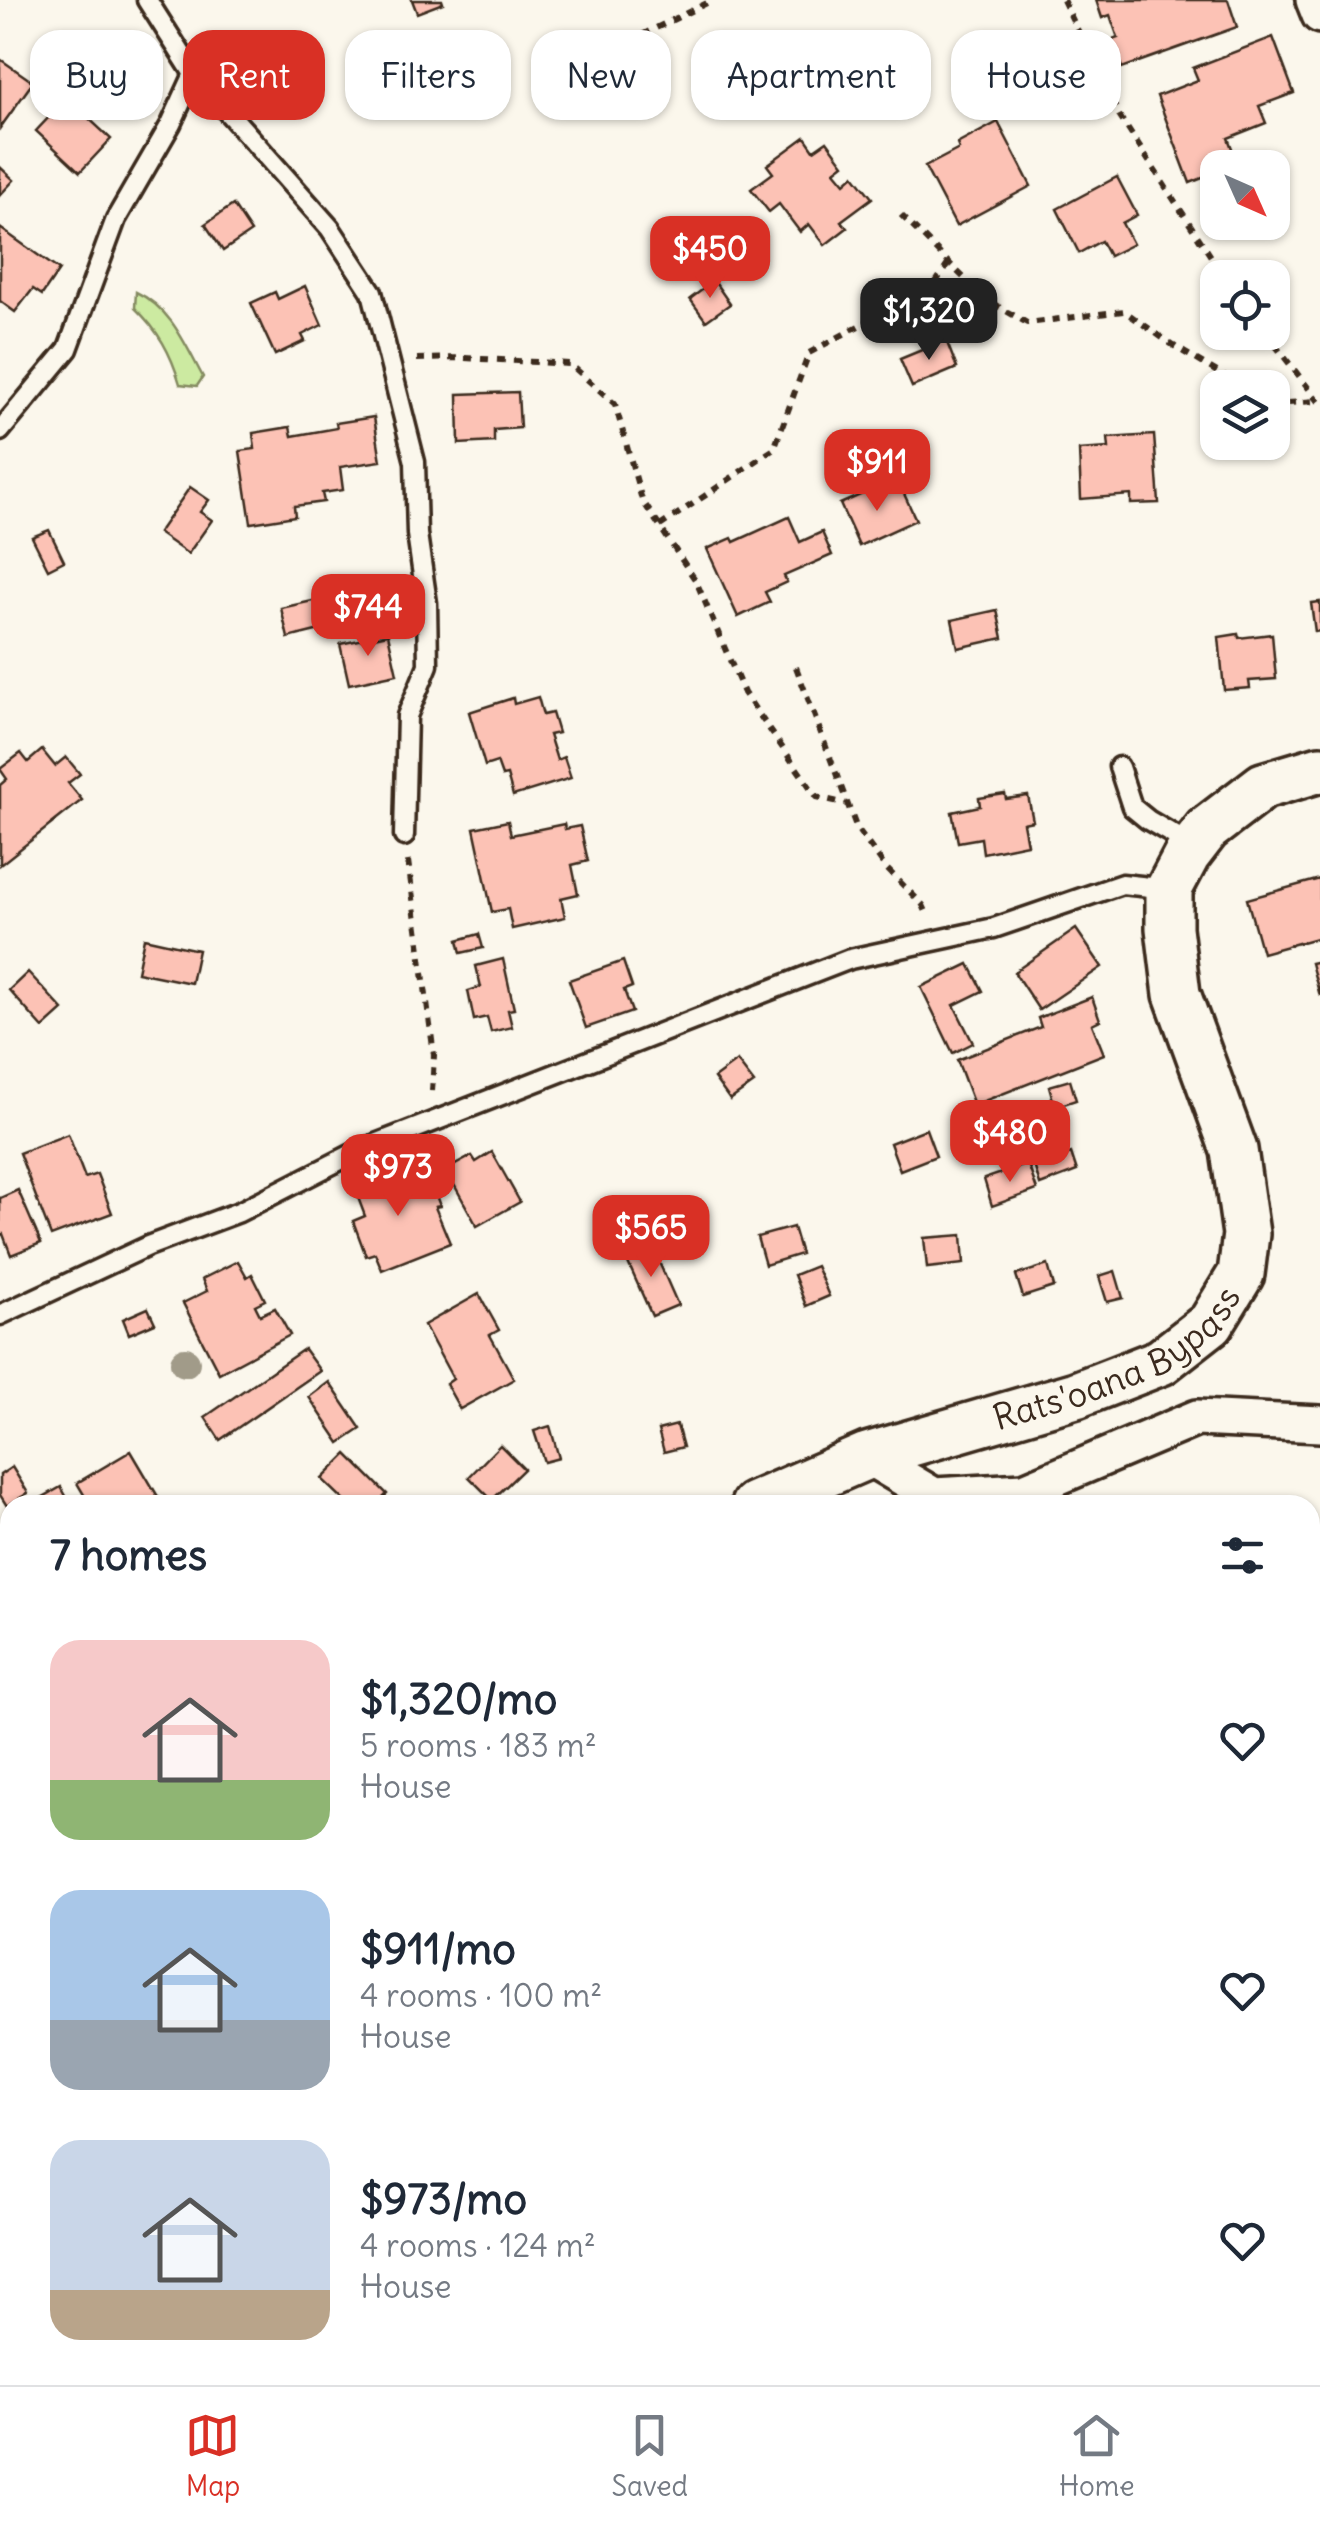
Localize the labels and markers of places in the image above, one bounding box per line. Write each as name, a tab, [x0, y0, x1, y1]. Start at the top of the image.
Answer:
pin: $450	[651, 216, 769, 301]
pin: $1,320	[848, 278, 1010, 363]
pin: $911	[818, 429, 936, 514]
pin: $744	[309, 574, 427, 659]
pin: $480	[951, 1100, 1069, 1185]
pin: $973	[339, 1134, 457, 1219]
pin: $565	[592, 1195, 710, 1280]

